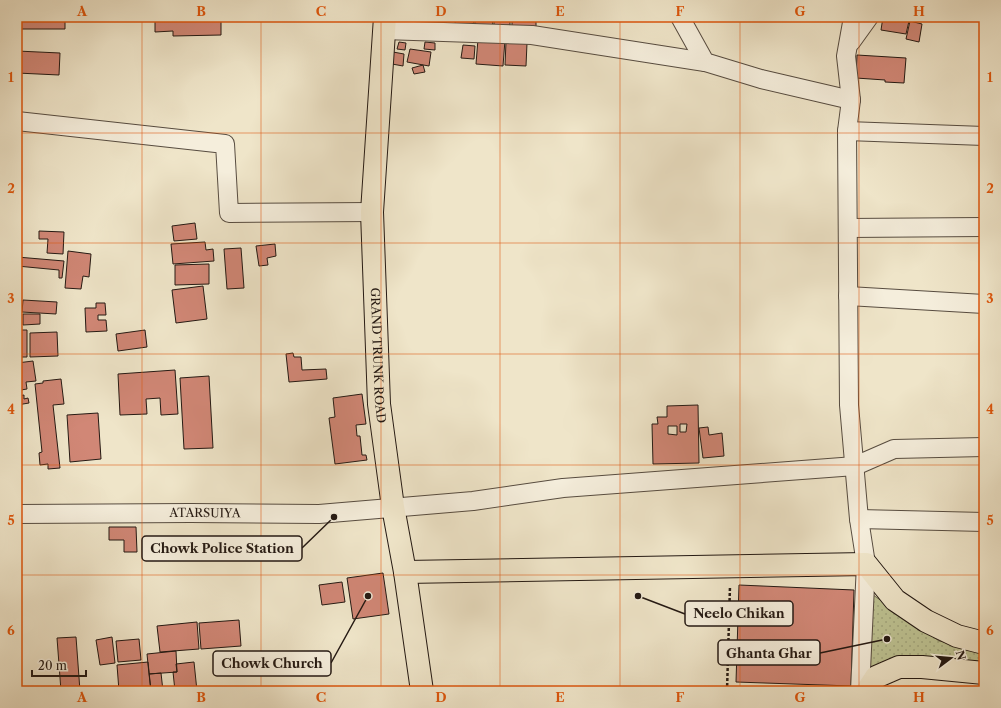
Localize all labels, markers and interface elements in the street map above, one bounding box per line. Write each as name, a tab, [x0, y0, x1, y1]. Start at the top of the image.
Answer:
text: A	[76, 3, 88, 19]
text: B	[196, 3, 206, 19]
text: C	[316, 3, 326, 19]
text: D	[435, 3, 447, 19]
text: E	[555, 3, 565, 19]
text: F	[676, 3, 685, 19]
text: G	[794, 3, 806, 19]
text: H	[913, 3, 925, 19]
text: 1	[8, 69, 14, 85]
text: 1	[987, 69, 993, 85]
text: 2	[7, 180, 15, 196]
text: 2	[986, 180, 994, 196]
street label: GRAND TRUNK ROAD	[368, 287, 390, 424]
text: 3	[7, 290, 15, 306]
text: 3	[986, 290, 994, 306]
text: 4	[7, 401, 15, 417]
text: 4	[986, 401, 994, 417]
street label: ATARSUIYA	[168, 505, 242, 520]
text: 5	[7, 512, 15, 528]
text: 5	[986, 512, 994, 528]
callout: Chowk Police Station	[142, 536, 302, 561]
text: Chowk Police Station	[150, 540, 294, 556]
callout: Neelo Chikan	[685, 601, 793, 626]
text: Neelo Chikan	[693, 605, 785, 621]
text: 6	[7, 622, 15, 638]
text: 6	[986, 622, 994, 638]
north arrow	[931, 638, 971, 678]
callout: Ghanta Ghar	[718, 640, 820, 665]
text: Ghanta Ghar	[726, 645, 813, 661]
text: N	[953, 649, 969, 662]
callout: Chowk Church	[213, 651, 331, 676]
scale bar	[32, 652, 86, 678]
text: Chowk Church	[221, 655, 323, 671]
text: 20 m	[38, 658, 67, 673]
text: A	[76, 689, 88, 705]
text: B	[196, 689, 206, 705]
text: C	[316, 689, 326, 705]
text: D	[435, 689, 447, 705]
text: E	[555, 689, 565, 705]
text: F	[676, 689, 685, 705]
text: G	[794, 689, 806, 705]
text: H	[913, 689, 925, 705]

